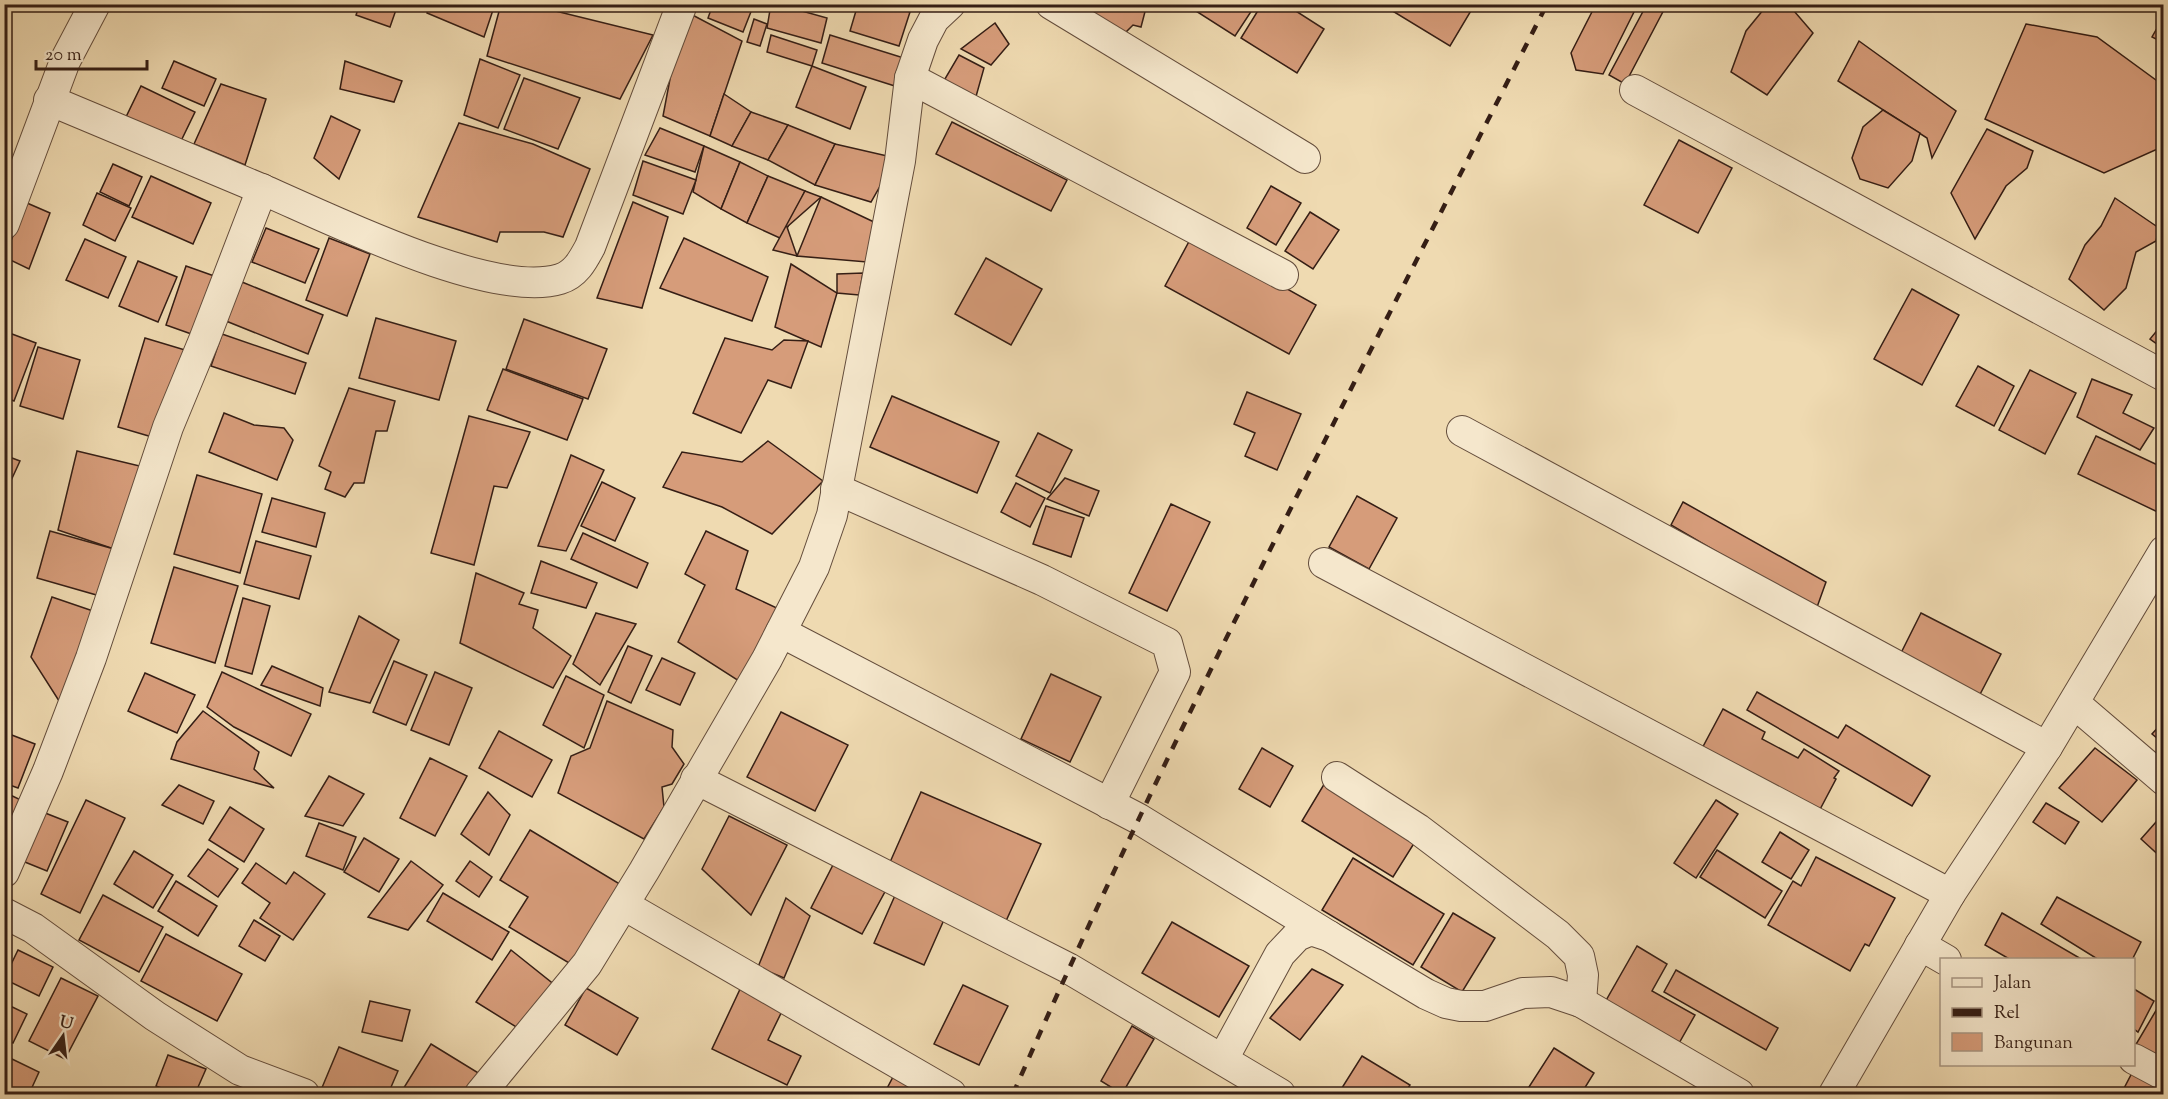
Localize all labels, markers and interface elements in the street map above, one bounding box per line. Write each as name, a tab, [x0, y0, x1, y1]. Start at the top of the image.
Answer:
scale bar	[36, 33, 147, 71]
text: 20 m	[45, 43, 82, 69]
legend	[1940, 958, 2135, 1066]
text: Jalan	[1993, 971, 2032, 997]
text: Rel	[1994, 1001, 2020, 1027]
north arrow	[33, 1006, 93, 1066]
text: U	[57, 1011, 76, 1037]
text: Bangunan	[1994, 1031, 2073, 1057]

